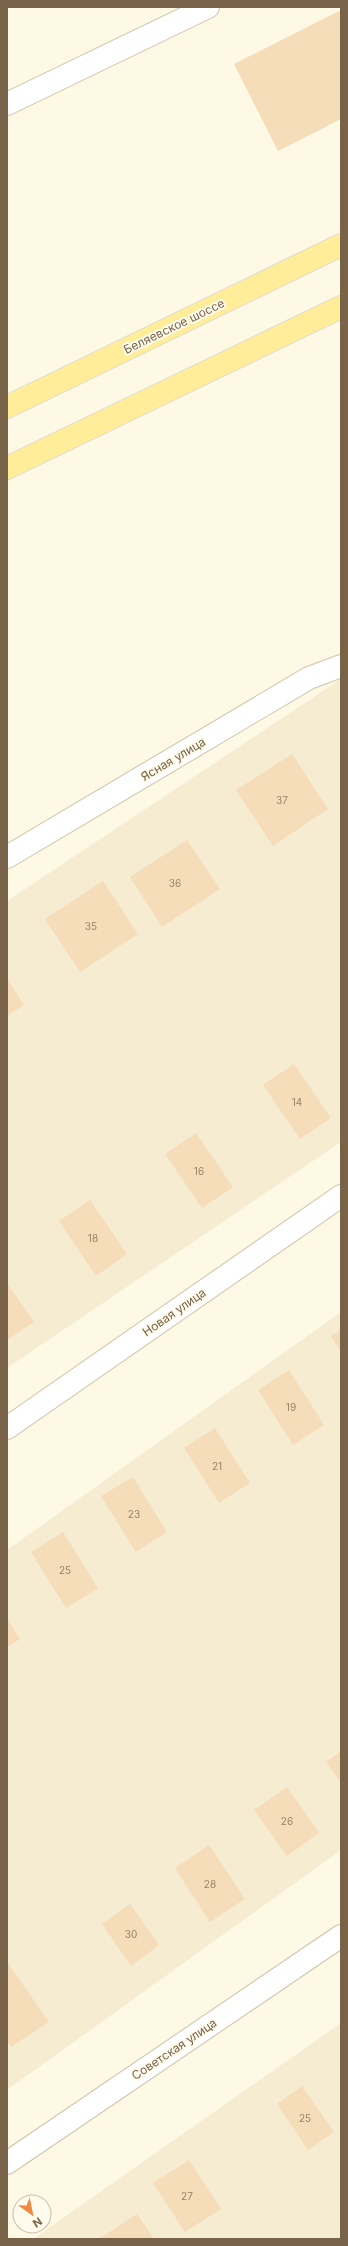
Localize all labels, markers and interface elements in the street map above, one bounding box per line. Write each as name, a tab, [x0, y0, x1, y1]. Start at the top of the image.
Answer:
street label: Беляевское шоссе	[121, 295, 227, 357]
street label: Ясная улица	[138, 734, 208, 784]
house number: 37	[276, 794, 288, 806]
house number: 36	[169, 877, 181, 889]
house number: 35	[85, 920, 97, 932]
house number: 14	[292, 1096, 302, 1108]
house number: 16	[194, 1165, 204, 1177]
house number: 18	[88, 1232, 98, 1244]
street label: Новая улица	[139, 1285, 209, 1339]
house number: 19	[286, 1401, 296, 1413]
house number: 21	[212, 1460, 222, 1472]
house number: 23	[128, 1508, 140, 1520]
house number: 25	[59, 1564, 71, 1576]
house number: 26	[281, 1815, 293, 1827]
house number: 28	[204, 1878, 216, 1890]
house number: 30	[125, 1928, 137, 1940]
street label: Советская улица	[129, 2015, 219, 2083]
house number: 25	[299, 2112, 311, 2124]
house number: 27	[181, 2190, 193, 2202]
north arrow	[12, 2194, 52, 2234]
text: N	[30, 2214, 45, 2231]

